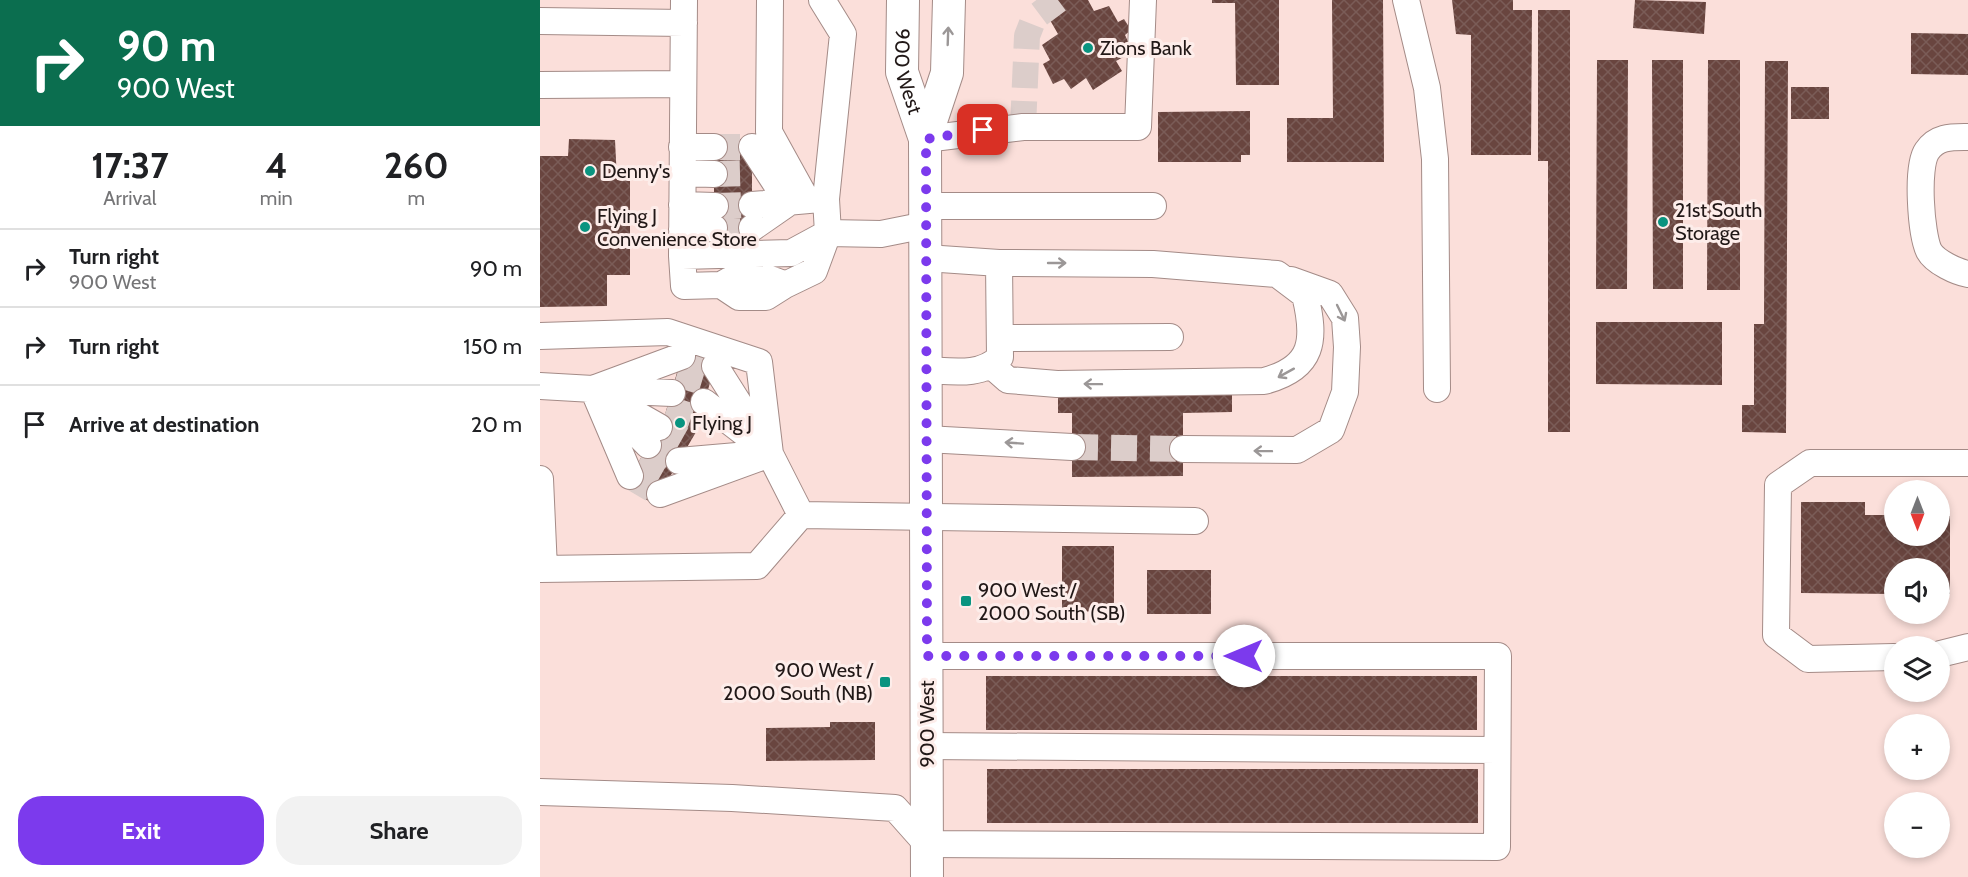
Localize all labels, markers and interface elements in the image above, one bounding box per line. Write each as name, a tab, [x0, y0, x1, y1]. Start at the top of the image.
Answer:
text: 90 m	[117, 20, 216, 72]
icon: right	[18, 24, 96, 102]
one-way arrow	[942, 27, 954, 47]
street label: 900 West	[890, 28, 928, 117]
place label: Zions Bank	[1100, 36, 1192, 60]
marker: Zions Bank	[1081, 41, 1095, 55]
text: 900 West	[117, 72, 235, 105]
pin	[957, 104, 1008, 155]
icon: arrive	[966, 113, 999, 146]
text: 17:37	[91, 143, 169, 187]
text: 4	[265, 143, 288, 187]
text: 260	[384, 143, 449, 187]
place label: Denny's	[602, 159, 670, 183]
marker: Denny's	[583, 164, 597, 178]
text: Arrival	[103, 186, 157, 210]
text: min	[260, 186, 293, 210]
text: m	[408, 186, 425, 210]
place label: 21st South Storage	[1675, 198, 1762, 245]
place label: Flying J Convenience Store	[597, 204, 757, 251]
marker: 21st South Storage	[1656, 215, 1670, 229]
marker: Flying J Convenience Store	[578, 220, 592, 234]
text: Turn right	[69, 243, 159, 270]
icon: right	[18, 252, 51, 285]
text: 90 m	[470, 255, 522, 282]
one-way arrow	[1047, 257, 1067, 269]
text: 900 West	[69, 270, 156, 294]
one-way arrow	[1336, 304, 1348, 322]
icon: right	[18, 330, 51, 363]
text: Turn right	[69, 333, 159, 360]
text: 150 m	[463, 333, 522, 360]
one-way arrow	[1277, 367, 1294, 379]
one-way arrow	[1083, 378, 1103, 390]
icon: arrive	[18, 408, 51, 441]
text: Arrive at destination	[69, 411, 259, 438]
text: 20 m	[471, 411, 522, 438]
place label: Flying J	[692, 411, 752, 435]
marker: Flying J	[673, 416, 687, 430]
one-way arrow	[1004, 437, 1024, 448]
one-way arrow	[1253, 445, 1273, 457]
north arrow	[1884, 480, 1950, 546]
map controls	[1884, 480, 1950, 858]
button: sound	[1884, 558, 1950, 624]
place label: 900 West / 2000 South (SB)	[978, 578, 1126, 625]
marker: 900 West / 2000 South (SB)	[959, 594, 973, 608]
position arrow	[1212, 624, 1276, 688]
button: layers	[1884, 636, 1950, 702]
place label: 900 West / 2000 South (NB)	[723, 658, 875, 705]
marker: 900 West / 2000 South (NB)	[878, 675, 892, 689]
street label: 900 West	[915, 680, 939, 768]
button: +	[1884, 714, 1950, 780]
button: −	[1884, 792, 1950, 858]
button: Exit	[18, 796, 264, 865]
button: Share	[276, 796, 522, 865]

